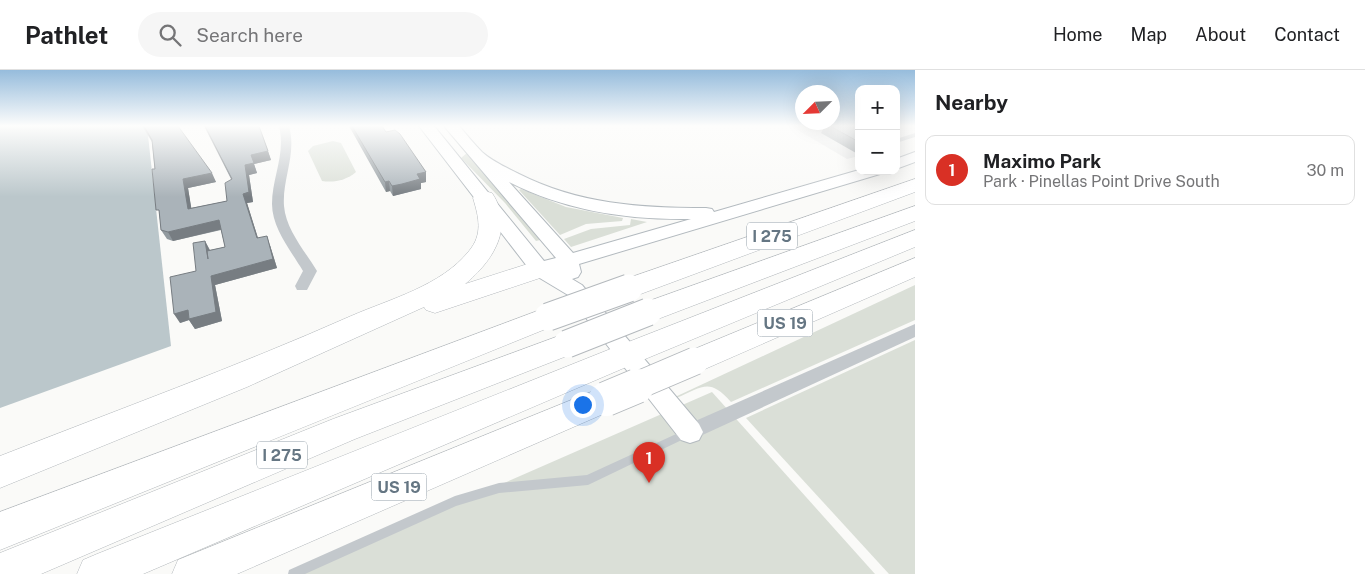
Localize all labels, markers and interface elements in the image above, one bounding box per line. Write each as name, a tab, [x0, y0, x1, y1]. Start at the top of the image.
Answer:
search box	[138, 12, 488, 57]
text: Pathlet	[25, 21, 108, 49]
icon: search	[156, 21, 184, 49]
text: Search here	[196, 24, 303, 46]
text: Home	[1053, 24, 1103, 45]
text: Map	[1131, 24, 1167, 45]
text: About	[1195, 24, 1246, 45]
text: Contact	[1274, 24, 1340, 45]
north arrow	[795, 85, 840, 130]
map controls	[855, 85, 900, 175]
button: +	[855, 85, 900, 130]
text: Nearby	[935, 90, 1008, 115]
button: −	[855, 130, 900, 175]
text: Maximo Park	[983, 150, 1101, 172]
text: 1	[949, 161, 955, 180]
text: 30 m	[1307, 161, 1344, 180]
text: Park · Pinellas Point Drive South	[983, 172, 1220, 191]
road number: I 275	[747, 223, 797, 250]
road number: US 19	[758, 310, 812, 336]
your location	[570, 392, 596, 418]
road number: I 275	[257, 442, 307, 468]
pin: 1	[633, 442, 665, 483]
road number: US 19	[372, 474, 426, 501]

